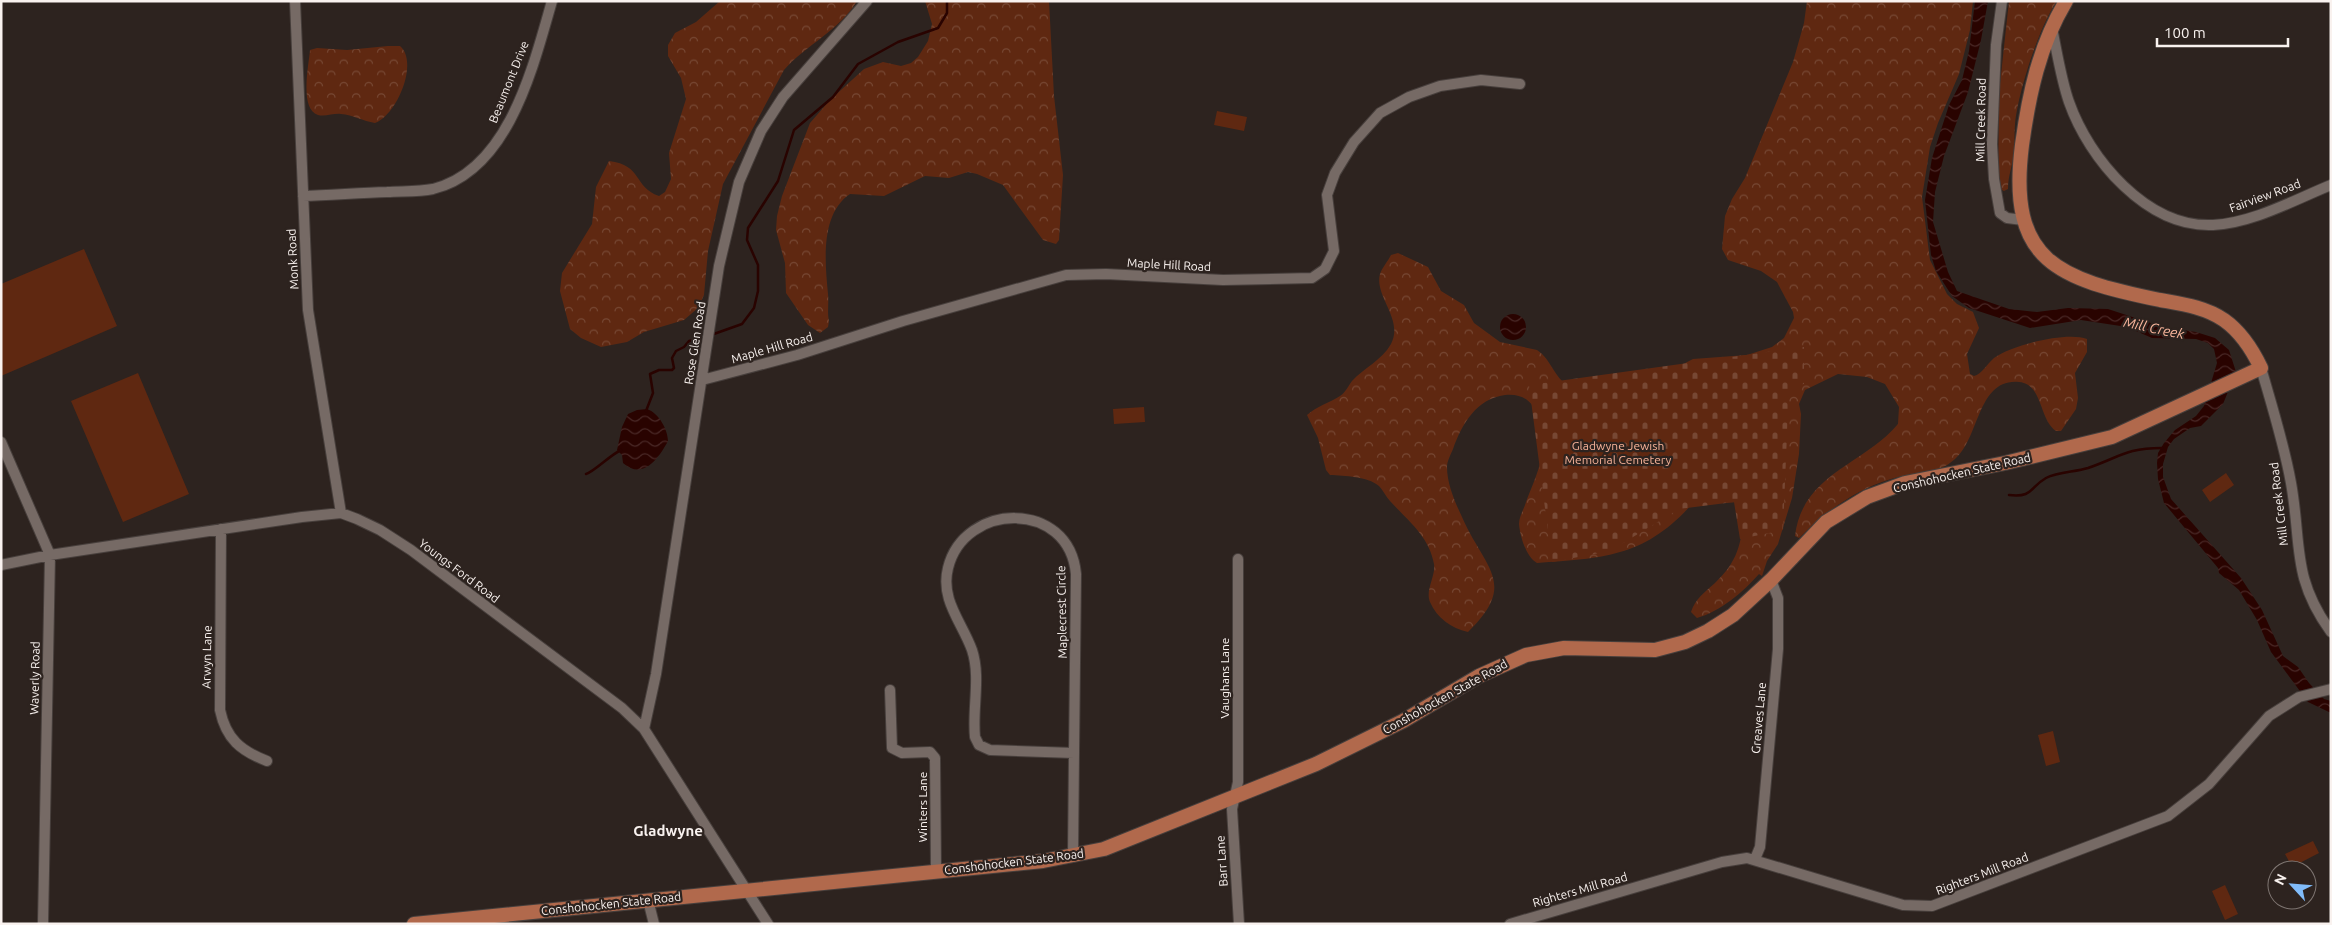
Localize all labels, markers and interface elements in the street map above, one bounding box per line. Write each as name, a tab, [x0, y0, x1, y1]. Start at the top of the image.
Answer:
scale bar	[2157, 15, 2288, 47]
text: 100 m	[2164, 24, 2206, 41]
street label: Beaumont Drive	[486, 39, 531, 125]
street label: Mill Creek Road	[1973, 78, 1988, 162]
street label: Fairview Road	[2227, 177, 2302, 214]
street label: Monk Road	[284, 228, 301, 290]
street label: Maple Hill Road	[1127, 256, 1211, 273]
street label: Rose Glen Road	[682, 300, 708, 385]
water label: Mill Creek	[2122, 314, 2187, 342]
street label: Maple Hill Road	[730, 330, 814, 365]
park label: Gladwyne Jewish Memorial Cemetery	[1565, 439, 1672, 466]
street label: Conshohocken State Road	[1892, 450, 2032, 495]
street label: Mill Creek Road	[2267, 462, 2290, 547]
street label: Youngs Ford Road	[417, 536, 502, 605]
street label: Maplecrest Circle	[1054, 565, 1069, 659]
street label: Arwyn Lane	[199, 625, 214, 689]
street label: Vaughans Lane	[1218, 638, 1231, 718]
street label: Waverly Road	[27, 641, 42, 715]
street label: Conshohocken State Road	[1380, 657, 1509, 736]
street label: Greaves Lane	[1749, 682, 1768, 754]
street label: Winters Lane	[916, 772, 929, 842]
district label: Gladwyne	[633, 822, 703, 839]
street label: Barr Lane	[1213, 835, 1230, 887]
street label: Conshohocken State Road	[943, 846, 1085, 877]
street label: Righters Mill Road	[1934, 850, 2030, 897]
north arrow	[2267, 860, 2317, 910]
street label: Righters Mill Road	[1531, 870, 1629, 909]
text: N	[2271, 871, 2290, 888]
street label: Conshohocken State Road	[540, 890, 682, 917]

